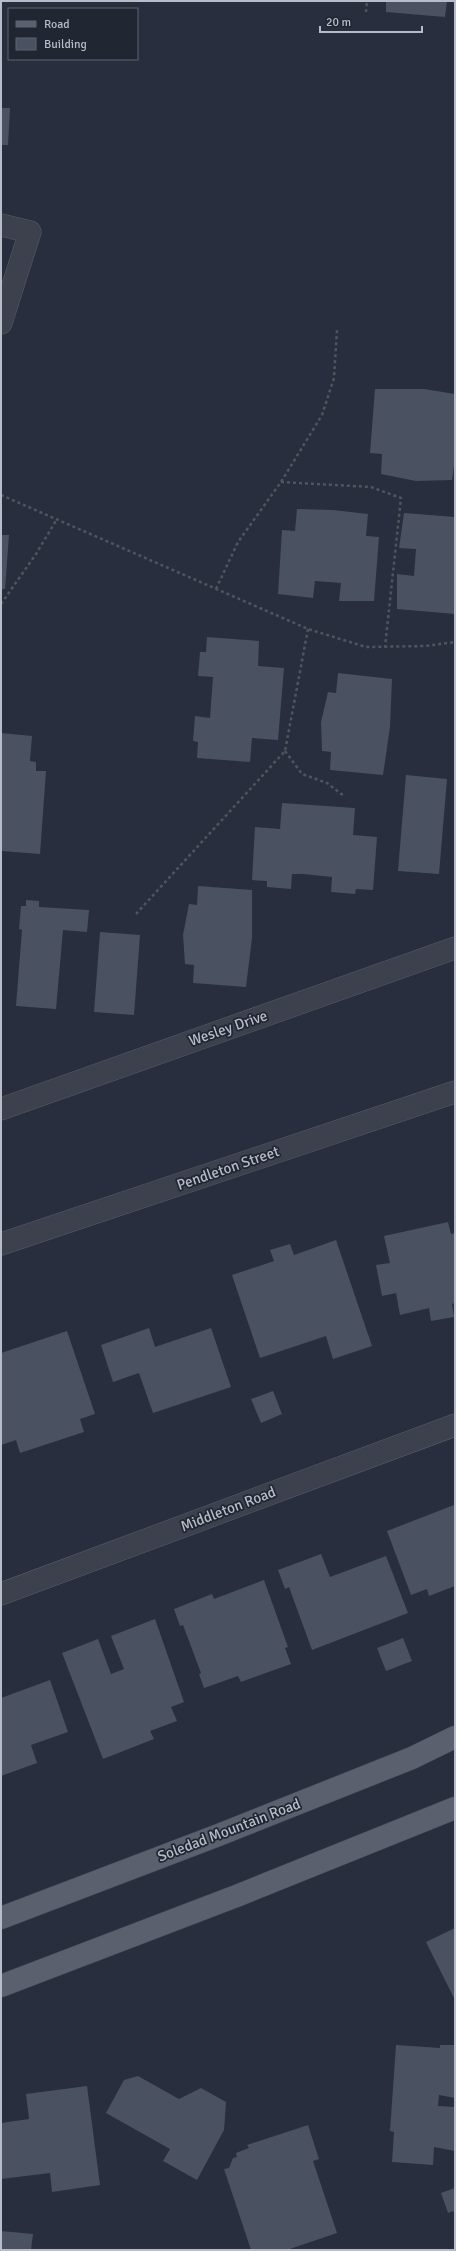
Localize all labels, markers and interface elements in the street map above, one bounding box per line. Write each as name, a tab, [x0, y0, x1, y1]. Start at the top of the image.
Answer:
legend	[8, 8, 138, 60]
scale bar	[320, 8, 422, 34]
text: 20 m	[326, 15, 351, 30]
text: Road	[44, 17, 70, 32]
text: Building	[44, 37, 87, 52]
street label: Wesley Drive	[186, 1006, 270, 1050]
street label: Pendleton Street	[174, 1142, 282, 1194]
street label: Middleton Road	[178, 1483, 278, 1535]
street label: Soledad Mountain Road	[155, 1794, 303, 1866]

